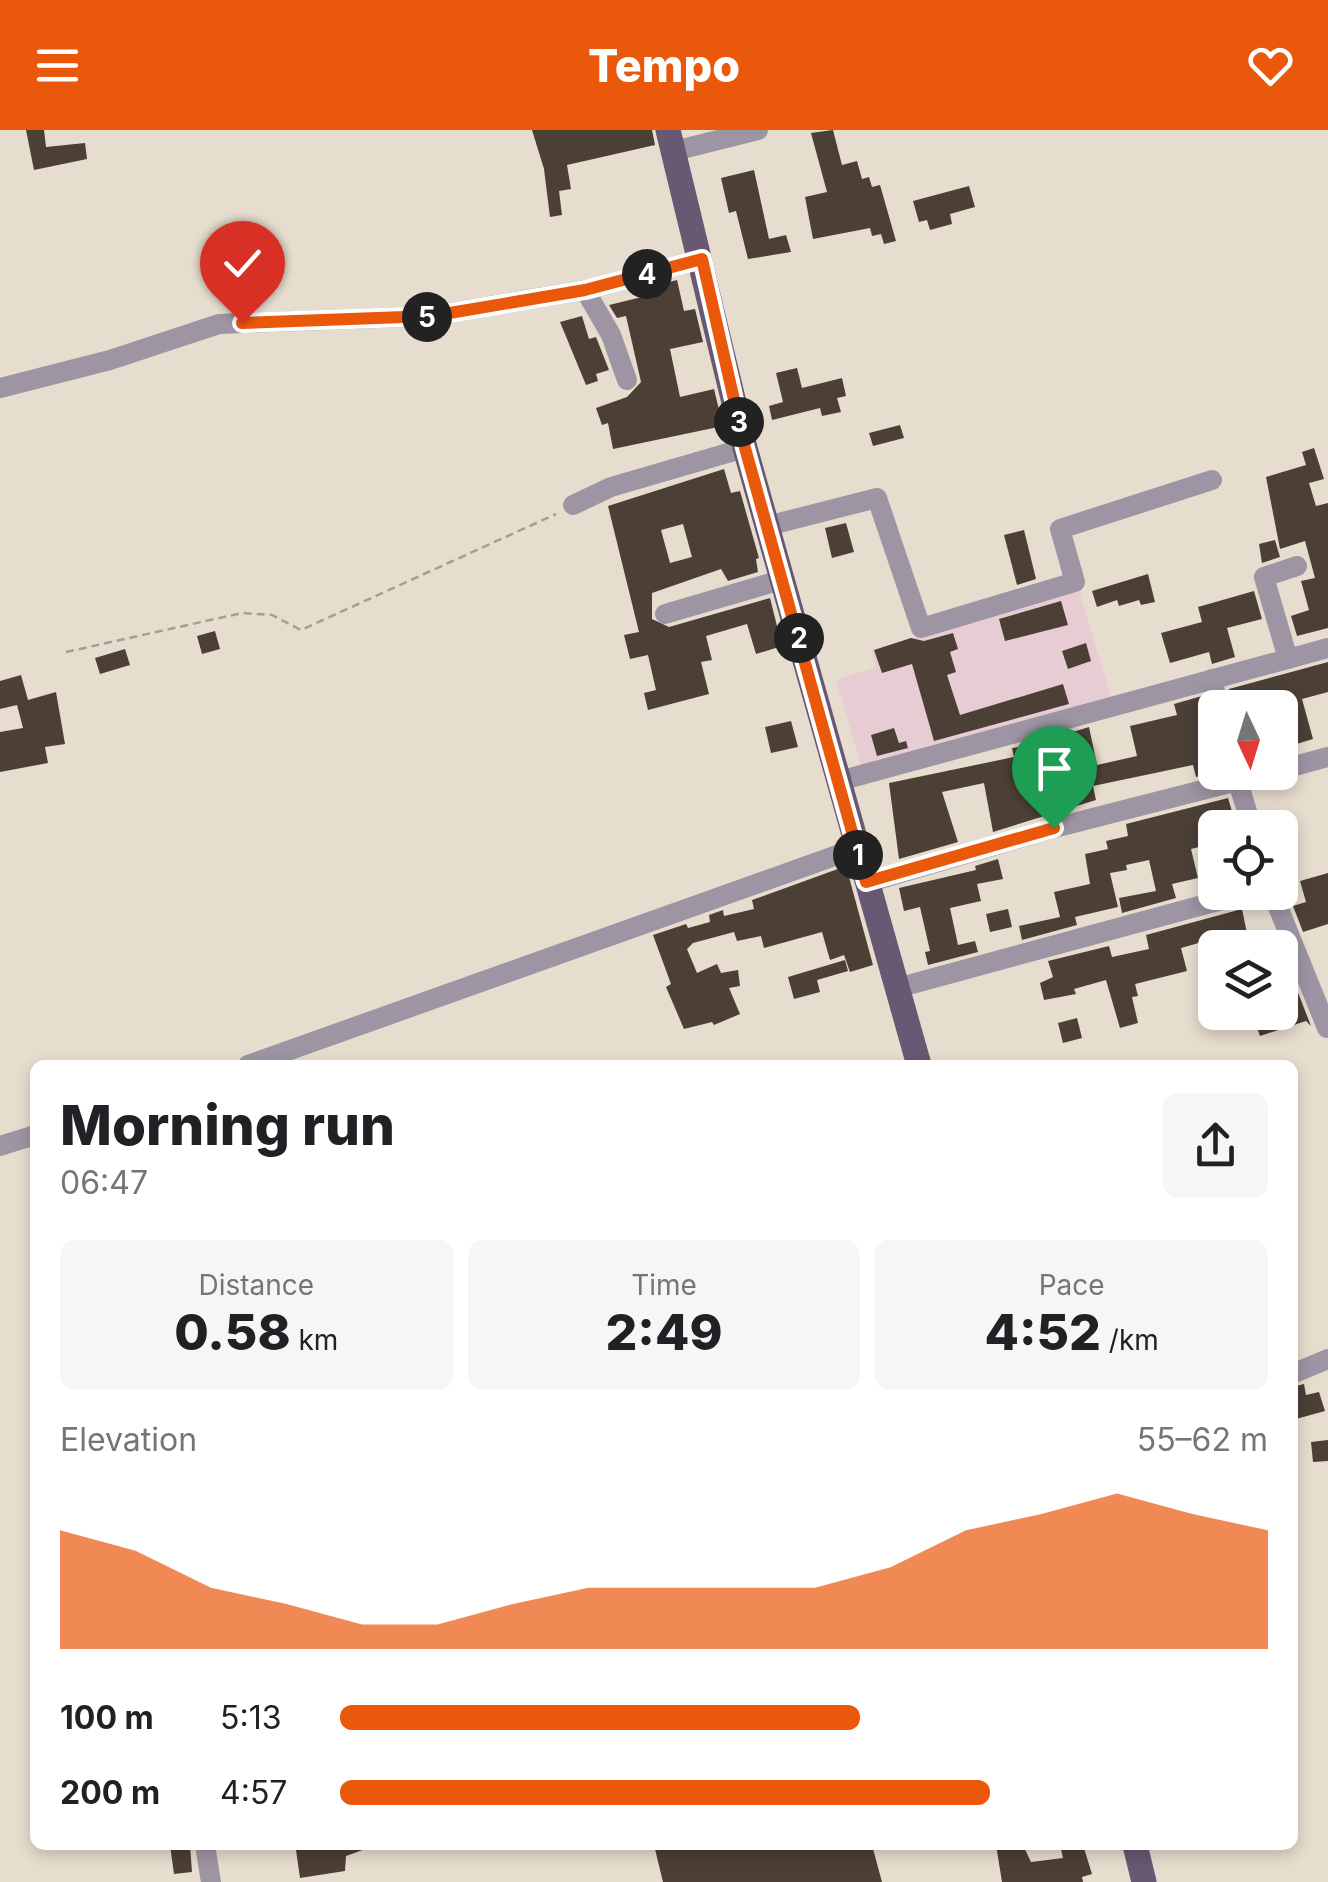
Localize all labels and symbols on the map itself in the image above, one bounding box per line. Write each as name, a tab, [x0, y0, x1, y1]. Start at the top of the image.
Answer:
pin	[200, 221, 285, 324]
pin: 4	[622, 249, 672, 299]
pin: 5	[402, 292, 452, 342]
pin: 3	[714, 397, 764, 447]
pin: 2	[774, 613, 824, 663]
north arrow	[1198, 690, 1298, 790]
pin	[1012, 726, 1097, 829]
pin: 1	[833, 830, 883, 880]

